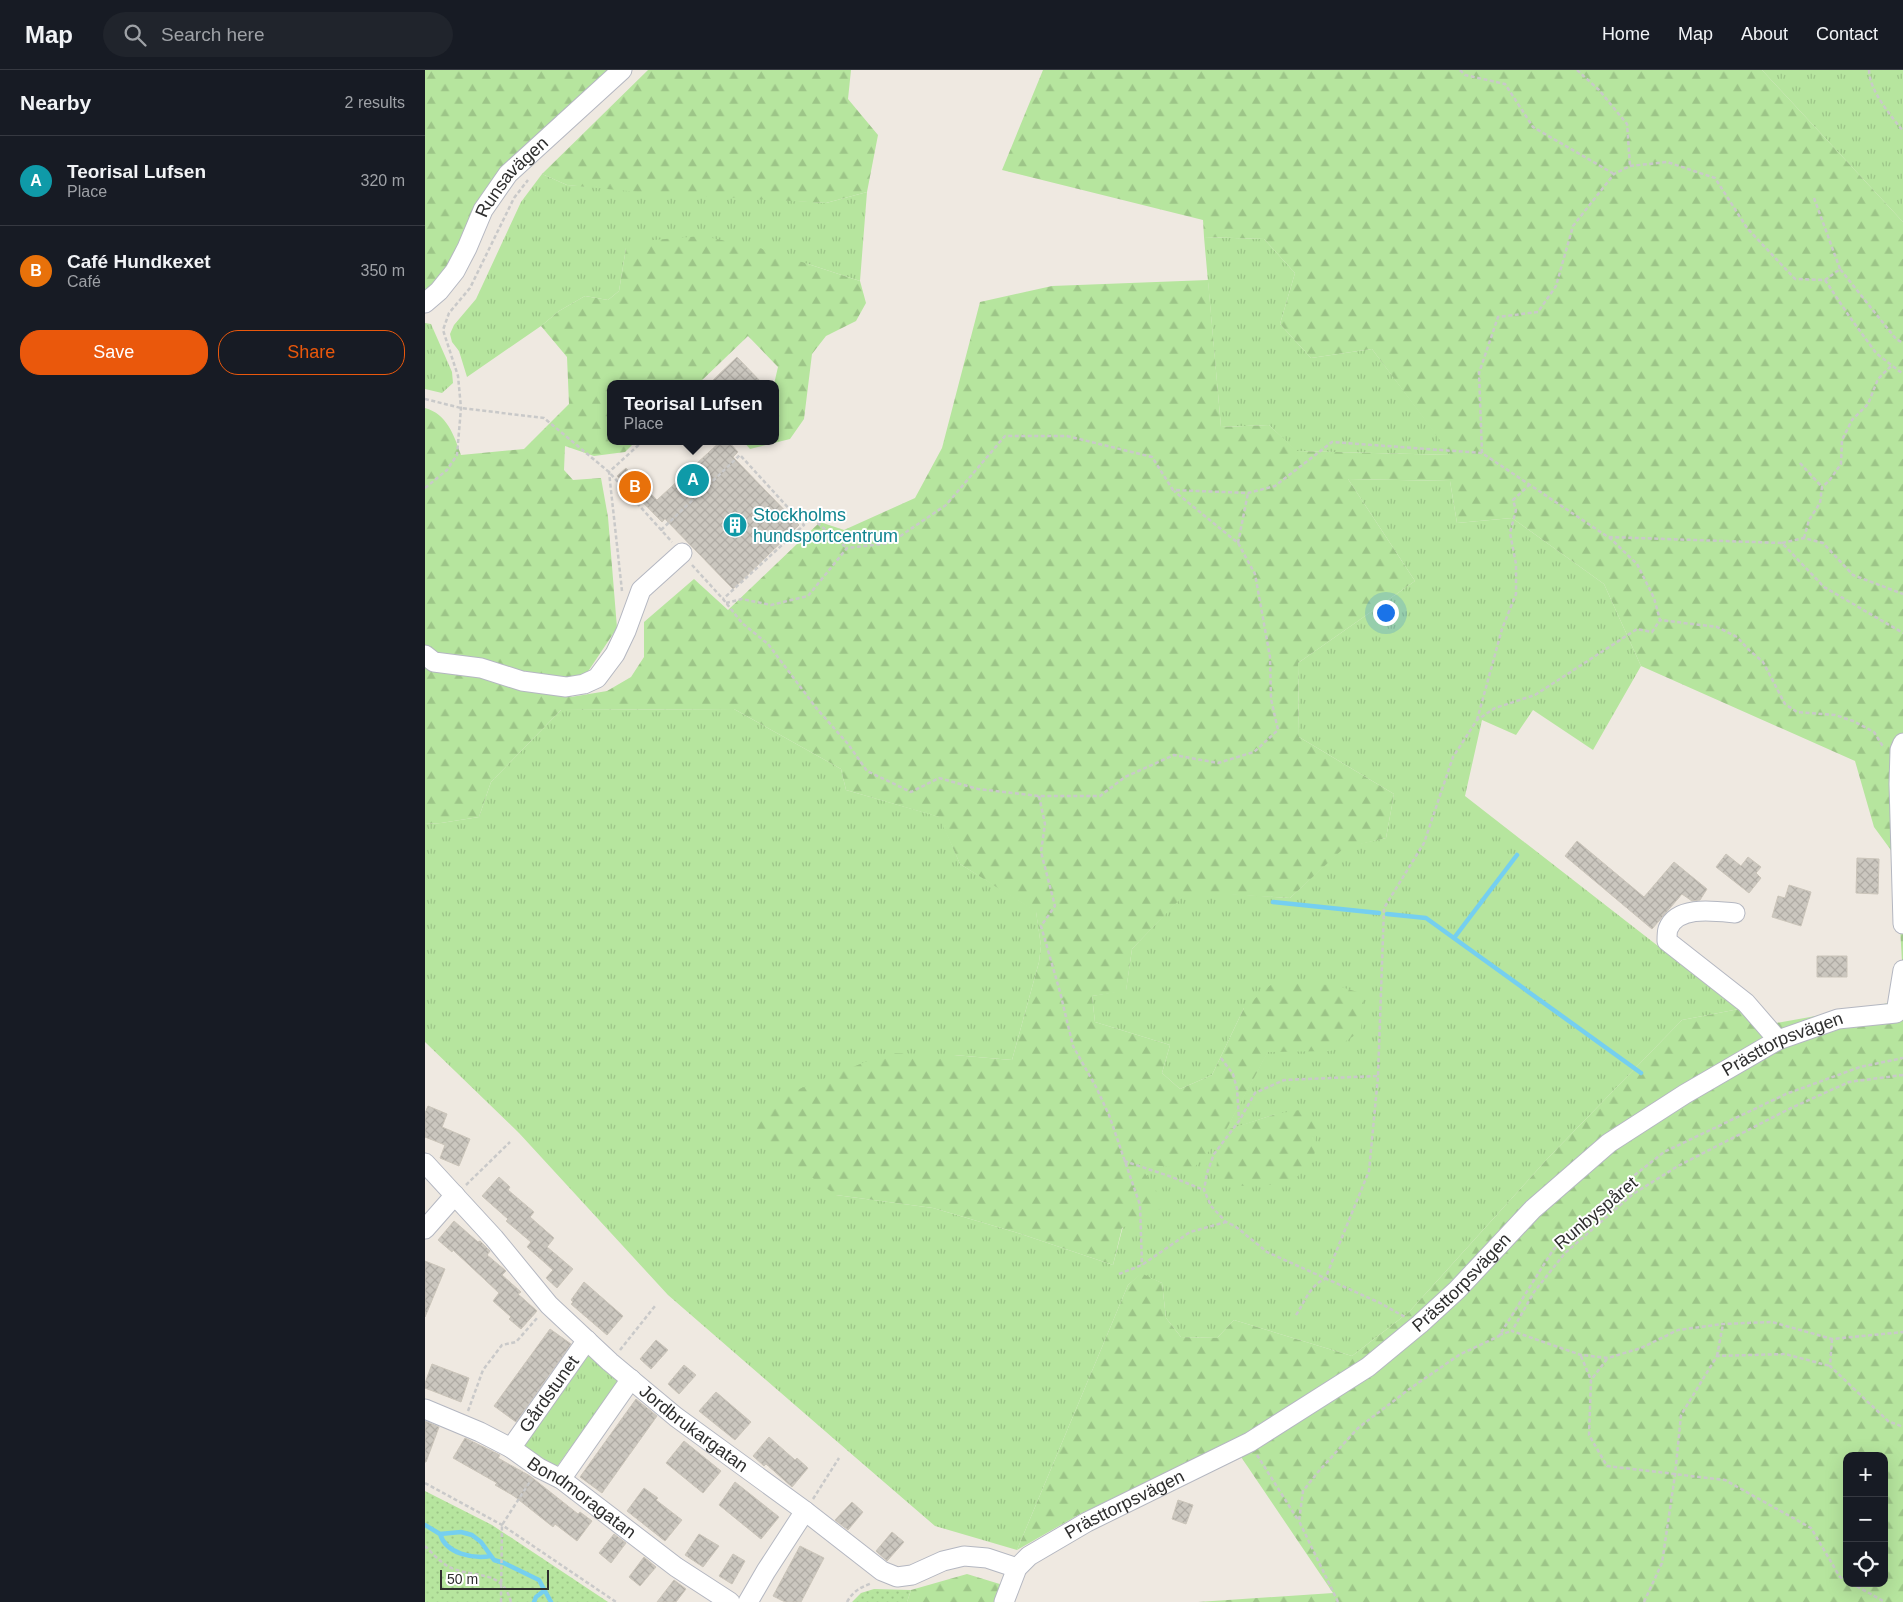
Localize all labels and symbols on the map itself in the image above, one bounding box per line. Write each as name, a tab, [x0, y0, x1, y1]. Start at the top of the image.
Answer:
street label: Runsavägen	[471, 133, 552, 220]
pin: A	[677, 461, 709, 499]
pin: B	[619, 468, 651, 506]
place label: Stockholms hundsportcentrum	[753, 505, 898, 546]
building icon: Stockholms hundsportcentrum	[722, 512, 748, 538]
your location	[1373, 600, 1399, 626]
street label: Prästtorpsvägen	[1719, 1008, 1846, 1080]
street label: Runbyspåret	[1550, 1173, 1642, 1253]
street label: Prästtorpsvägen	[1408, 1229, 1515, 1336]
street label: Gårdstunet	[515, 1352, 583, 1436]
street label: Jordbrukargatan	[635, 1381, 752, 1476]
street label: Bondmoragatan	[523, 1453, 640, 1543]
street label: Prästtorpsvägen	[1061, 1466, 1187, 1543]
scale bar	[440, 1567, 549, 1590]

